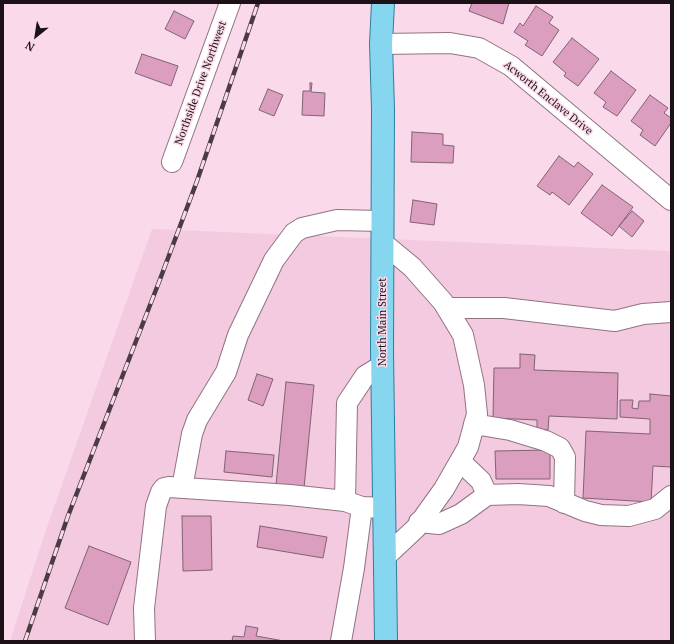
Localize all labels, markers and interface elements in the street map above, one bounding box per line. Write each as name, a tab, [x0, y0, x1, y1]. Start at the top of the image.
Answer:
north arrow	[16, 16, 56, 56]
street label: Northside Drive Northwest	[172, 19, 230, 147]
text: N	[23, 38, 37, 55]
street label: Acworth Enclave Drive	[501, 58, 595, 138]
street label: North Main Street	[376, 278, 390, 366]

